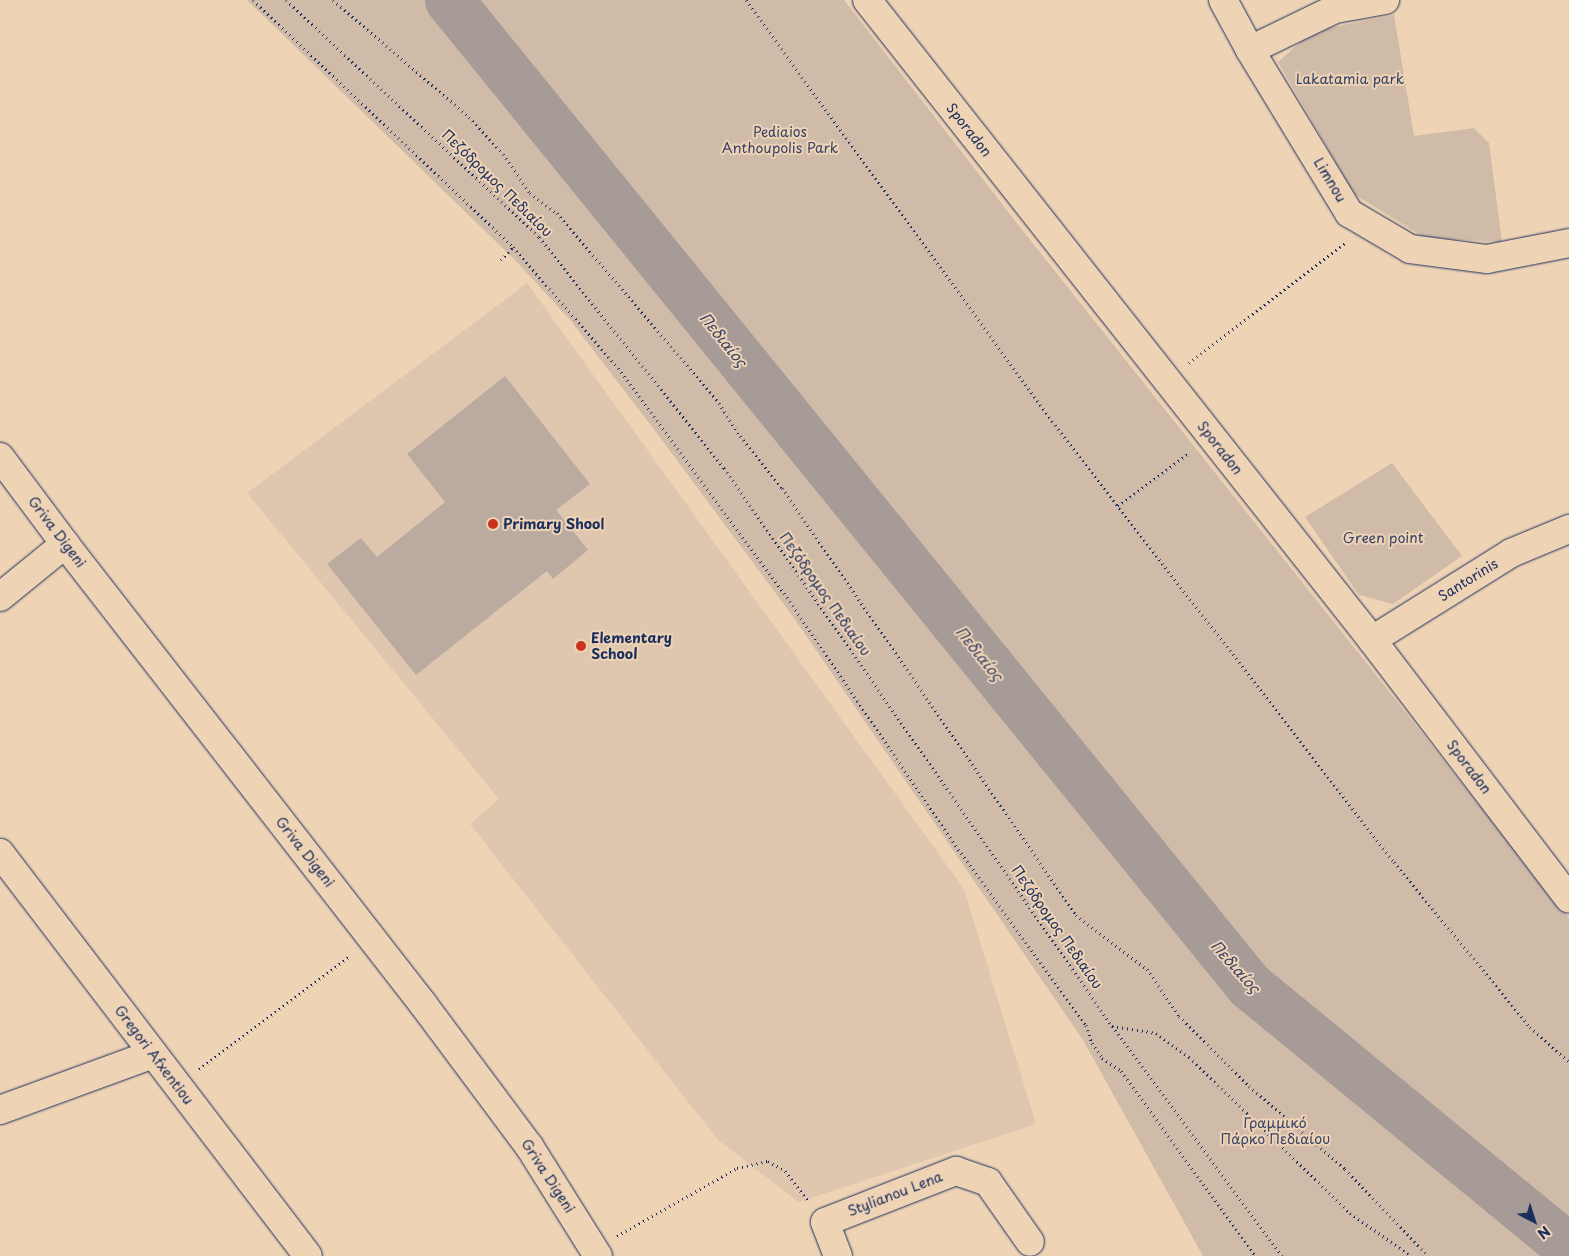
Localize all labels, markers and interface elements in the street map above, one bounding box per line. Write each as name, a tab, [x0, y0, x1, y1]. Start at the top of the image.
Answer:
park label: Lakatamia park	[1296, 71, 1404, 87]
street label: Sporadon	[943, 100, 995, 160]
park label: Pediaios Anthoupolis Park	[722, 124, 838, 156]
street label: Πεζόδρομος Πεδιαίου	[438, 126, 556, 240]
street label: Limnou	[1310, 155, 1350, 205]
water label: Πεδιαίος	[697, 308, 751, 370]
street label: Sporadon	[1194, 418, 1246, 478]
street label: Griva Digeni	[25, 493, 89, 571]
place label: Primary Shool	[503, 516, 604, 532]
marker: Primary Shool	[487, 518, 499, 530]
street label: Πεζόδρομος Πεδιαίου	[776, 529, 874, 659]
park label: Green point	[1342, 530, 1424, 546]
street label: Santorinis	[1435, 555, 1501, 605]
water label: Πεδιαίος	[953, 622, 1007, 684]
place label: Elementary School	[591, 630, 672, 662]
marker: Elementary School	[575, 640, 587, 652]
street label: Sporadon	[1443, 737, 1495, 797]
street label: Griva Digeni	[272, 813, 338, 891]
street label: Πεζόδρομος Πεδιαίου	[1008, 862, 1106, 992]
water label: Πεδιαίος	[1208, 936, 1264, 996]
street label: Gregori Afxentiou	[111, 1002, 197, 1108]
park label: Γραμμικό Πάρκο Πεδιαίου	[1220, 1115, 1330, 1148]
street label: Griva Digeni	[518, 1136, 578, 1216]
street label: Stylianou Lena	[845, 1168, 945, 1220]
north arrow	[1509, 1196, 1559, 1246]
text: N	[1533, 1221, 1555, 1244]

